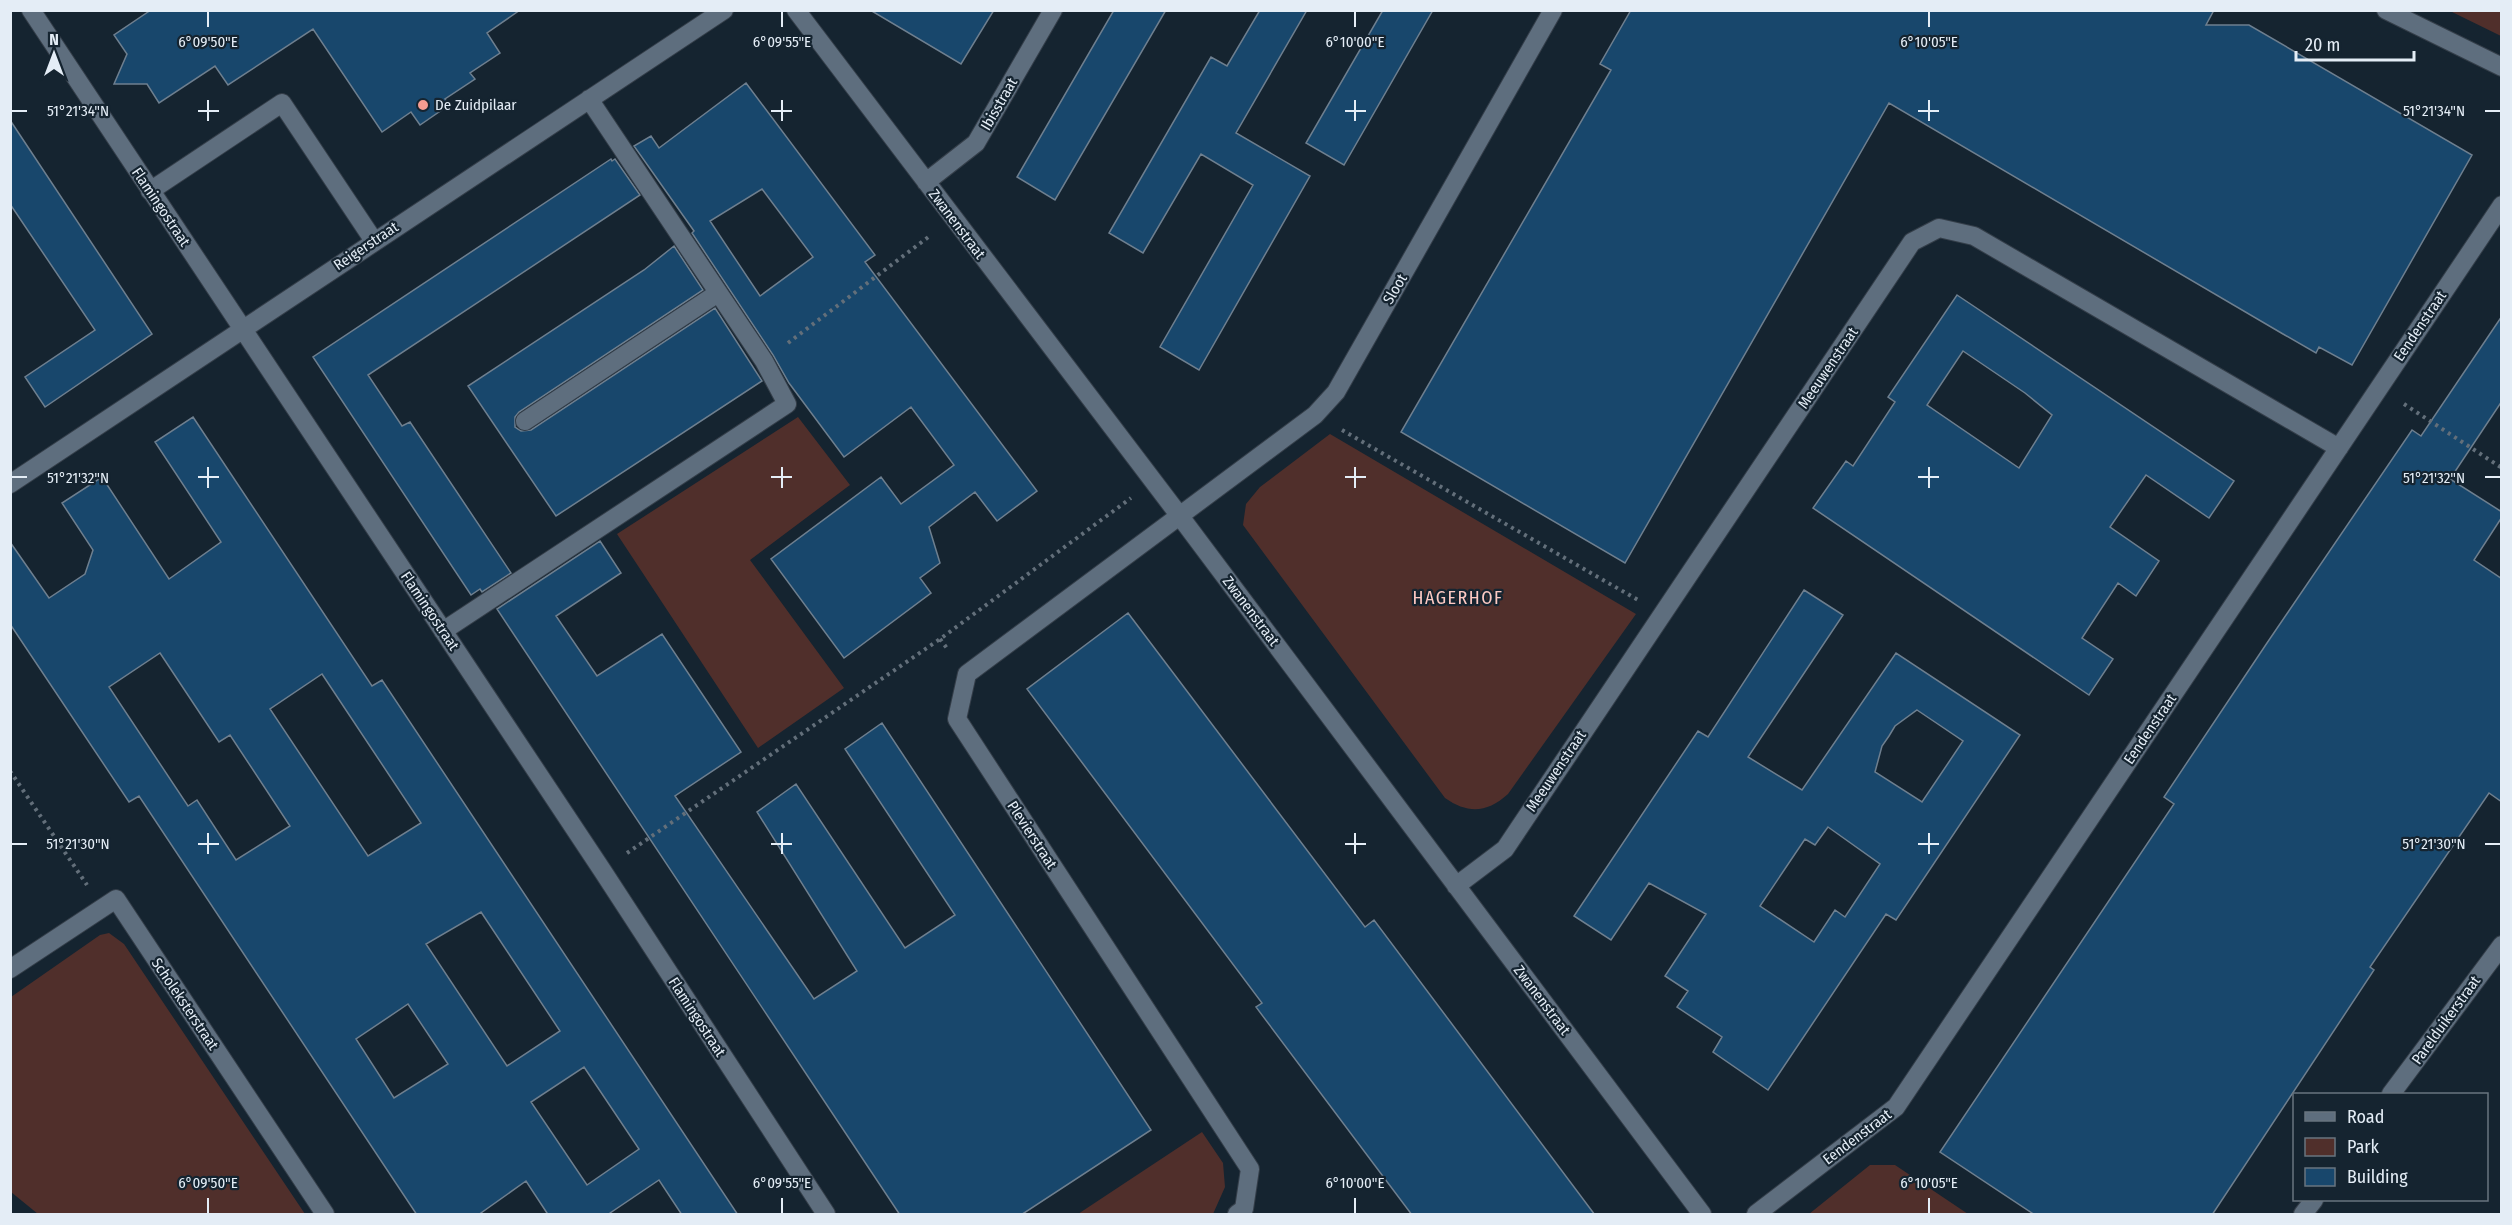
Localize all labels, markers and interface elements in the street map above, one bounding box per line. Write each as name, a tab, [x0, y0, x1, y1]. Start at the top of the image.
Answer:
north arrow	[24, 24, 84, 84]
scale bar	[2296, 24, 2414, 62]
text: N	[49, 30, 59, 49]
text: 6°09'50"E	[178, 33, 238, 51]
text: 6°09'55"E	[753, 33, 811, 51]
text: 6°10'00"E	[1326, 33, 1384, 51]
text: 6°10'05"E	[1900, 33, 1958, 51]
text: 20 m	[2305, 34, 2340, 56]
street label: Ibisstraat	[977, 74, 1021, 133]
place label: De Zuidpilaar	[435, 96, 517, 114]
marker: De Zuidpilaar	[416, 98, 430, 112]
text: 51°21'34"N	[47, 102, 109, 120]
text: 51°21'34"N	[2403, 102, 2465, 120]
street label: Flamingostraat	[128, 164, 194, 250]
street label: Zwanenstraat	[925, 186, 989, 263]
street label: Reigerstraat	[330, 218, 402, 274]
street label: Sloot	[1379, 271, 1411, 307]
street label: Eendenstraat	[2390, 287, 2450, 365]
street label: Meeuwenstraat	[1794, 324, 1862, 412]
text: 51°21'32"N	[47, 469, 109, 487]
text: 51°21'32"N	[2403, 469, 2465, 487]
street label: Flamingostraat	[397, 568, 463, 654]
street label: Zwanenstraat	[1219, 573, 1283, 650]
district label: HAGERHOF	[1413, 587, 1503, 609]
street label: Eendenstraat	[2120, 690, 2180, 768]
street label: Meeuwenstraat	[1522, 727, 1590, 815]
street label: Plevierstraat	[1003, 798, 1061, 872]
text: 51°21'30"N	[46, 835, 110, 853]
text: 51°21'30"N	[2402, 835, 2466, 853]
street label: Scholeksterstraat	[148, 955, 222, 1053]
street label: Zwanenstraat	[1510, 962, 1574, 1039]
street label: Parelduikerstraat	[2408, 972, 2484, 1068]
street label: Flamingostraat	[665, 974, 729, 1060]
legend	[2293, 1093, 2488, 1201]
street label: Eendenstraat	[1819, 1105, 1895, 1169]
text: Road	[2347, 1106, 2384, 1128]
text: Park	[2347, 1136, 2380, 1158]
text: Building	[2347, 1166, 2408, 1188]
text: 6°09'50"E	[178, 1174, 238, 1192]
text: 6°09'55"E	[753, 1174, 811, 1192]
text: 6°10'00"E	[1326, 1174, 1384, 1192]
text: 6°10'05"E	[1900, 1174, 1958, 1192]

